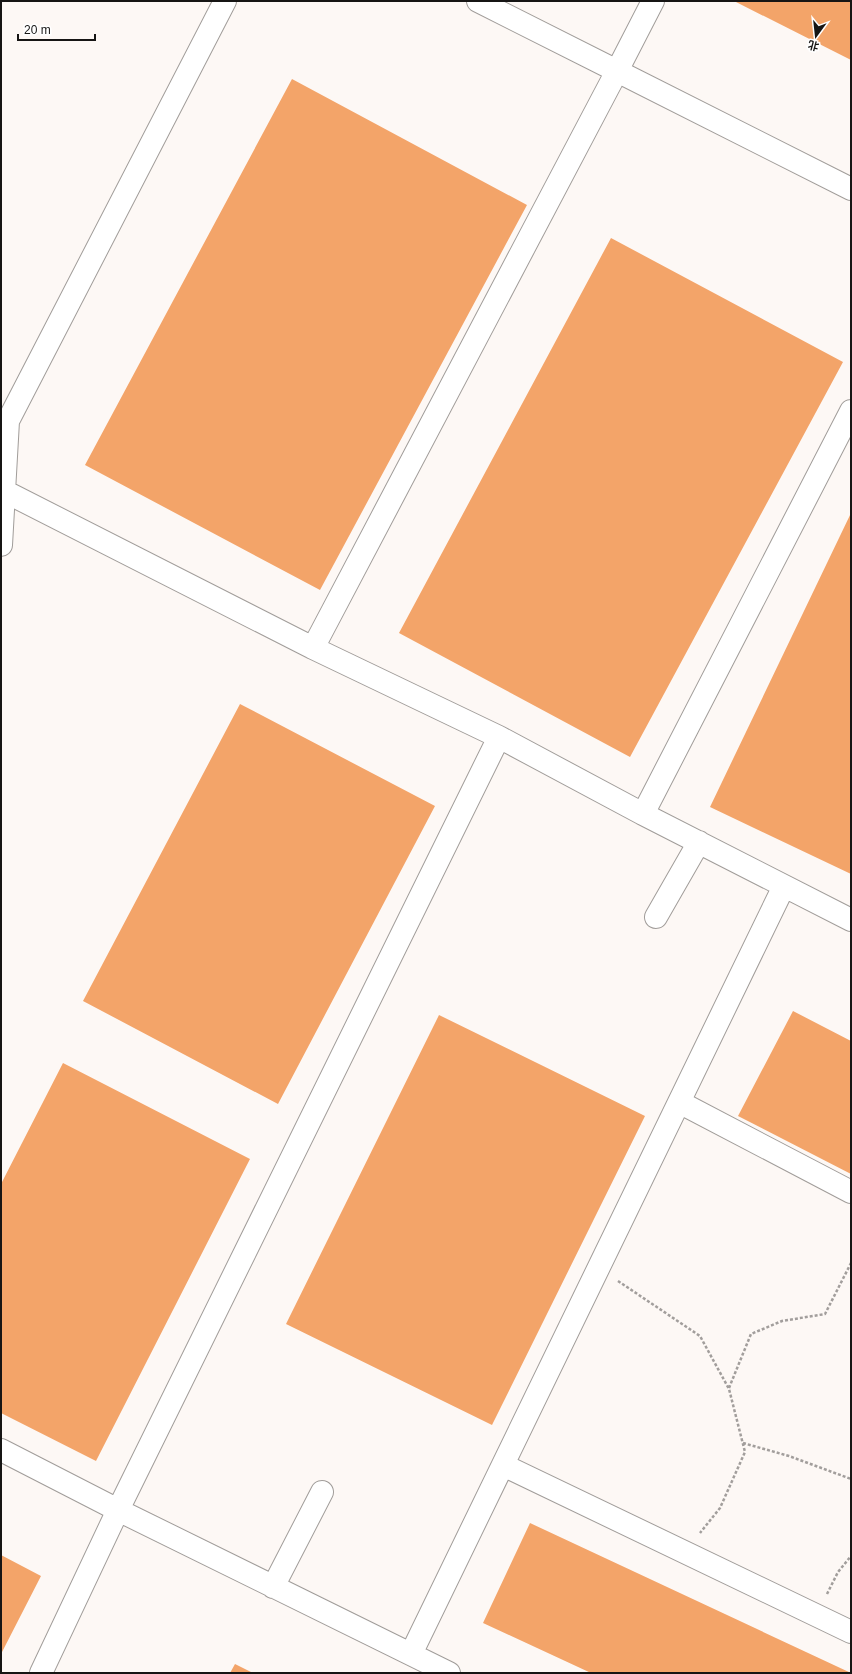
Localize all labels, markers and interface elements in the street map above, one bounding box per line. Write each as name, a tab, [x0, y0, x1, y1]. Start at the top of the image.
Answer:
scale bar	[18, 16, 95, 42]
north arrow	[796, 16, 836, 56]
text: 20 m	[24, 23, 51, 37]
text: 北	[807, 38, 820, 53]

